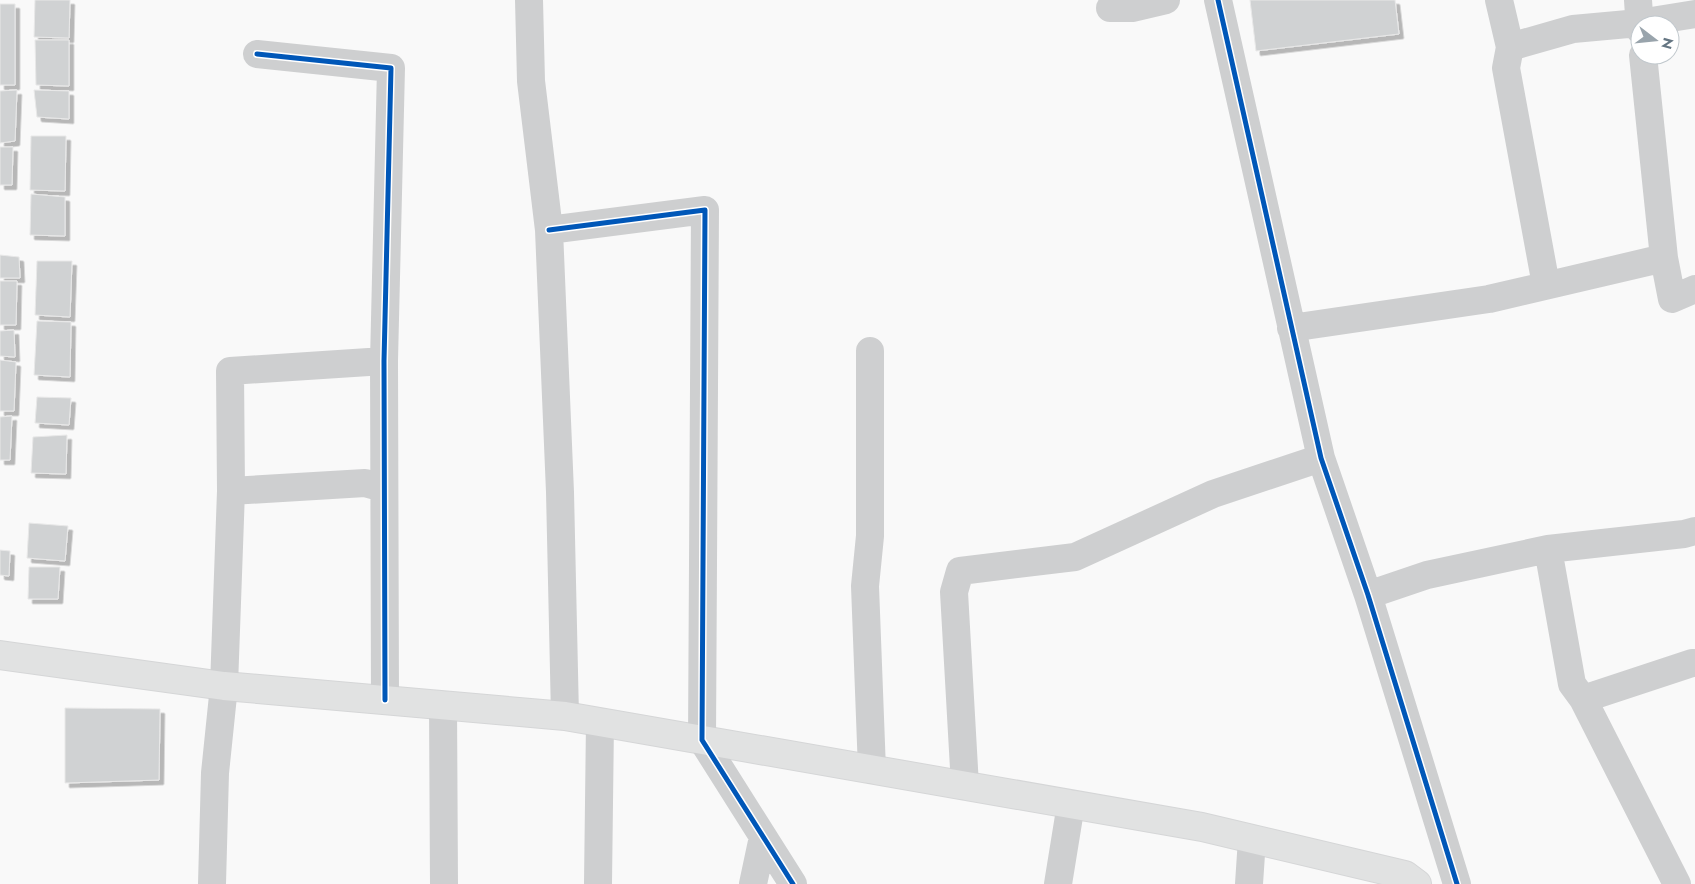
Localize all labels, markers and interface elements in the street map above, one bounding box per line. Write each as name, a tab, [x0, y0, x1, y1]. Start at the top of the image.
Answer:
north arrow	[1630, 15, 1680, 65]
text: N	[1656, 35, 1679, 52]

